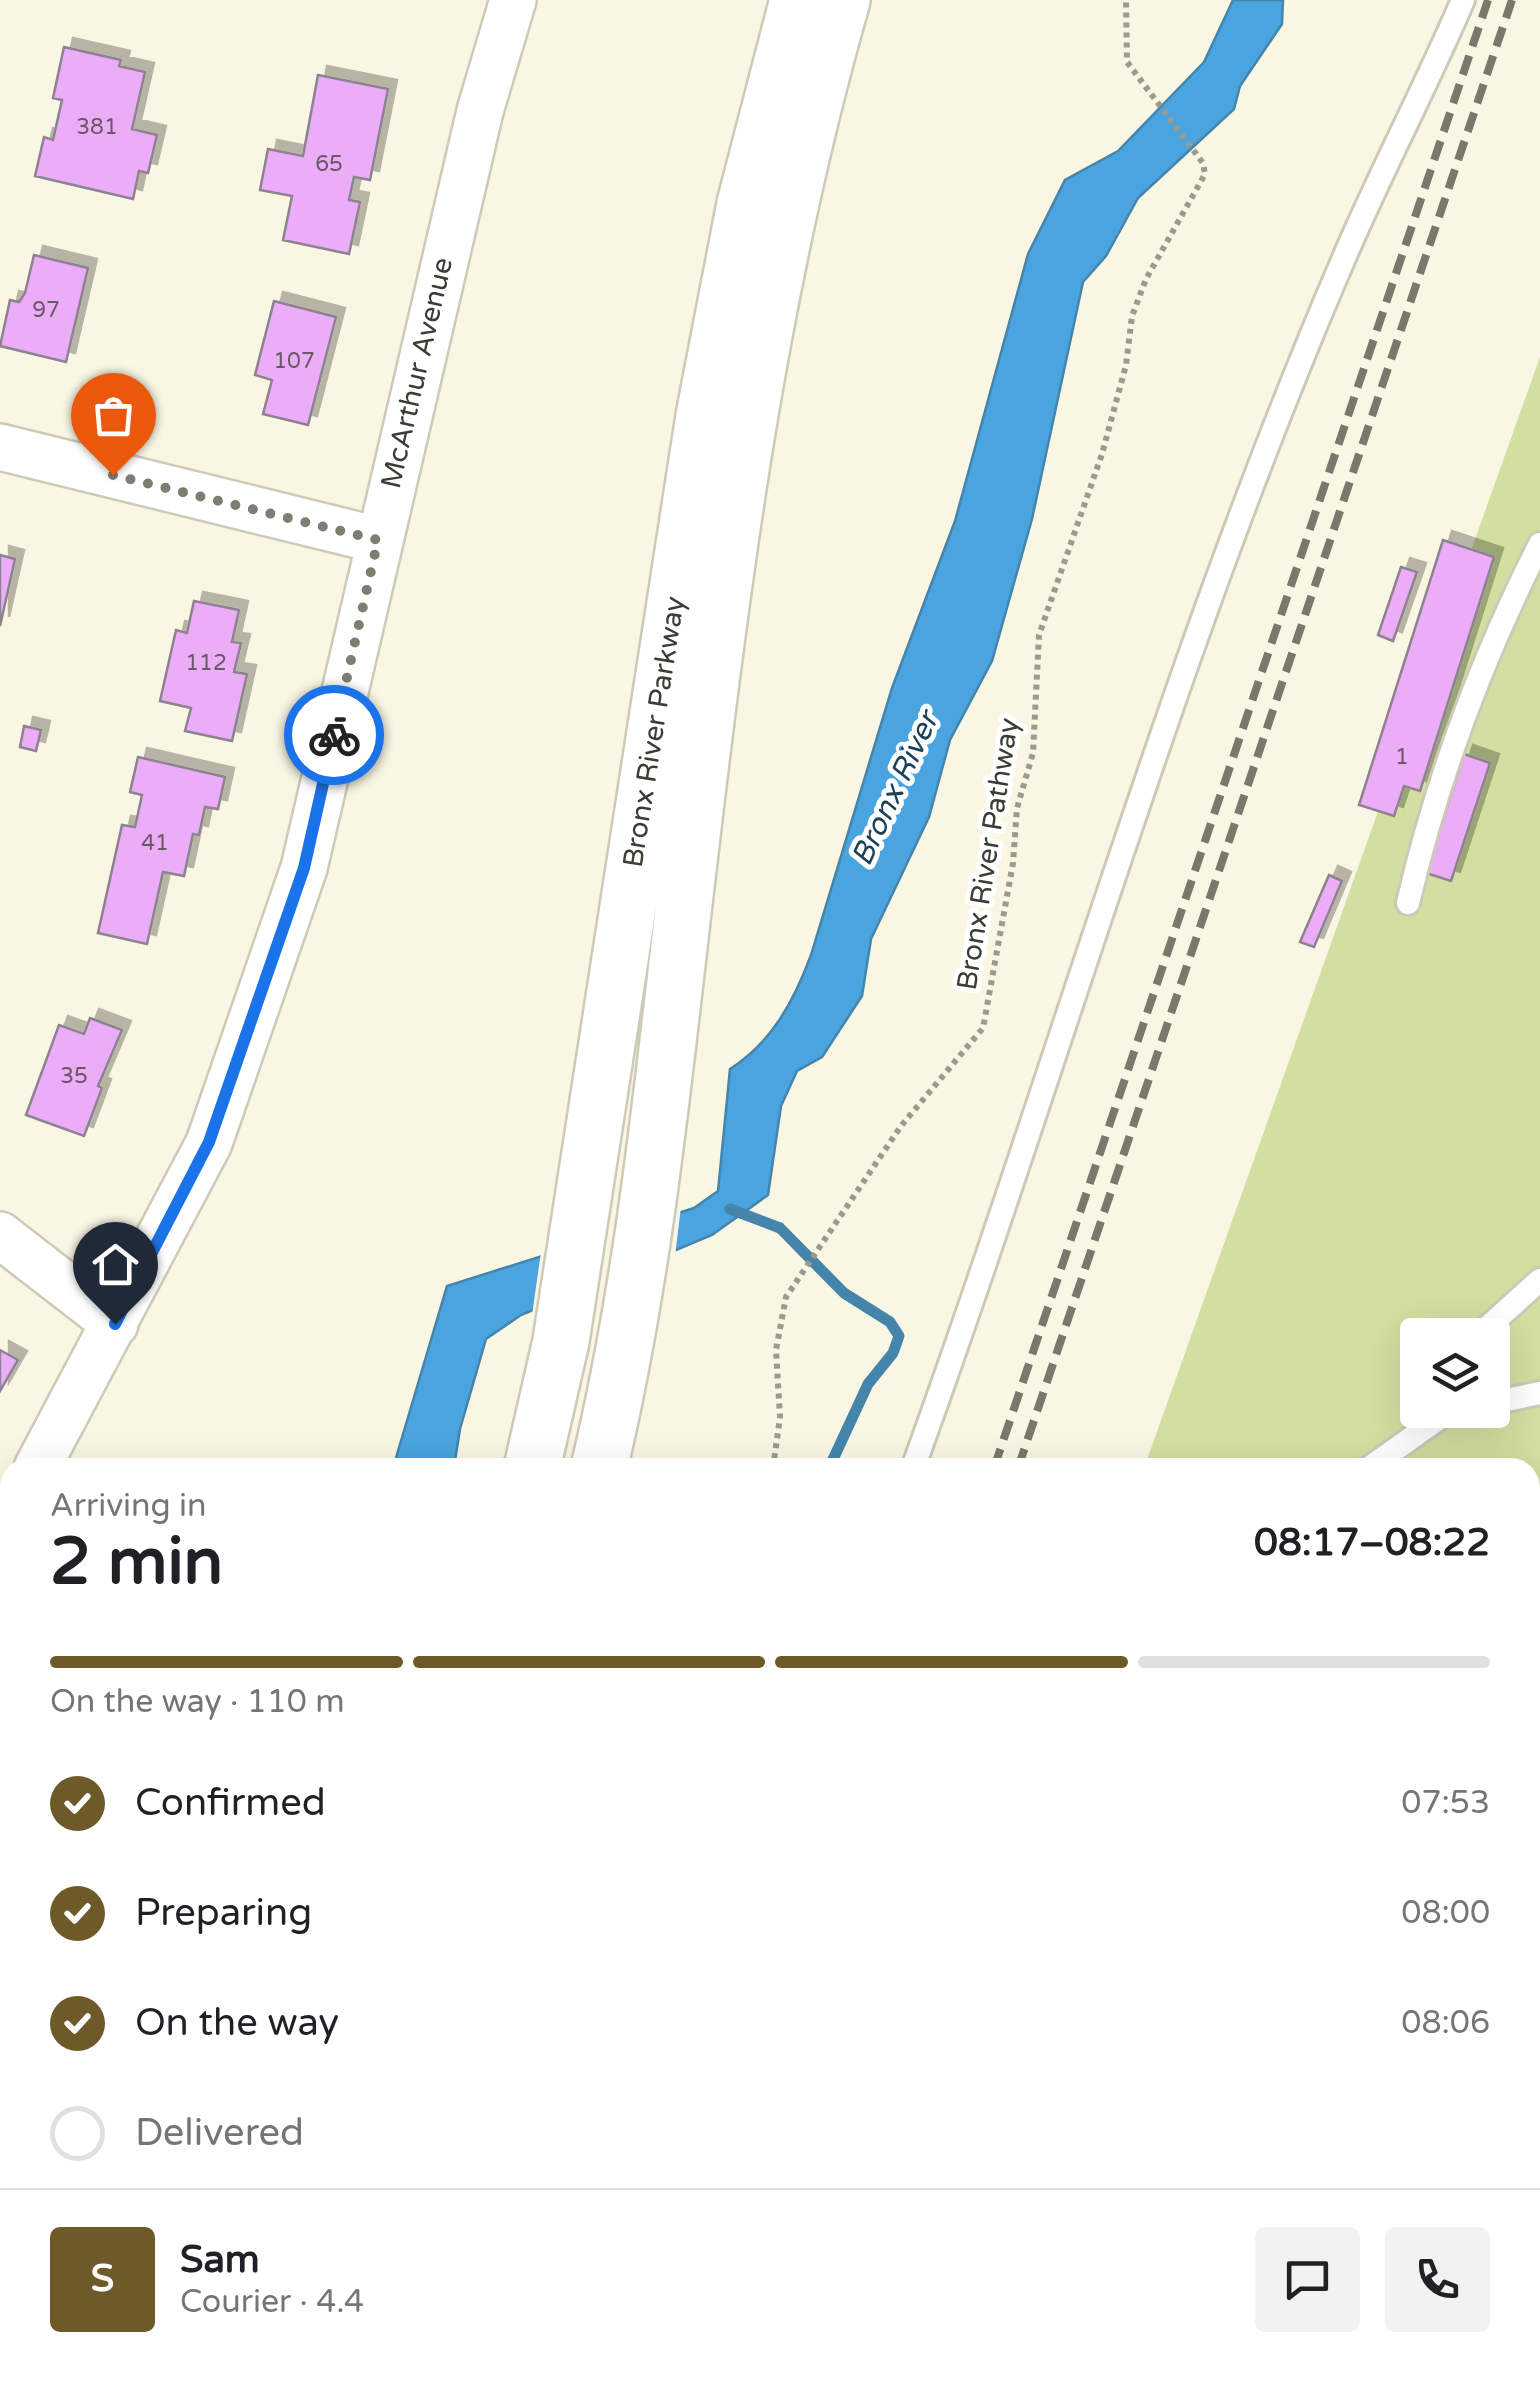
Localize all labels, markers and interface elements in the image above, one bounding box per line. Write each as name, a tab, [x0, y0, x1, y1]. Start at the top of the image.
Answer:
house number: 381	[76, 114, 118, 140]
house number: 65	[315, 151, 343, 177]
street label: McArthur Avenue	[374, 254, 460, 492]
house number: 97	[32, 297, 60, 323]
house number: 107	[273, 348, 315, 374]
pin	[71, 373, 156, 476]
icon: bag	[86, 388, 141, 443]
street label: Bronx River Parkway	[616, 594, 692, 870]
house number: 112	[185, 650, 227, 676]
courier	[284, 685, 384, 785]
water label: Bronx River	[843, 703, 948, 872]
icon: bike	[307, 708, 362, 763]
street label: Bronx River Pathway	[950, 716, 1026, 992]
house number: 1	[1395, 744, 1409, 770]
house number: 41	[141, 830, 169, 856]
house number: 35	[60, 1063, 88, 1089]
pin	[73, 1222, 158, 1325]
icon: home	[88, 1237, 143, 1292]
map controls	[1400, 1318, 1510, 1428]
button: layers	[1400, 1318, 1510, 1428]
text: Arriving in	[50, 1487, 207, 1525]
text: 08:17–08:22	[1254, 1520, 1490, 1566]
text: 2 min	[50, 1523, 223, 1602]
text: On the way · 110 m	[50, 1683, 345, 1721]
icon: check	[50, 1776, 105, 1831]
text: Confirmed	[135, 1780, 326, 1826]
text: 07:53	[1401, 1784, 1490, 1822]
icon: check	[50, 1886, 105, 1941]
text: Preparing	[135, 1890, 312, 1936]
text: 08:00	[1401, 1894, 1490, 1932]
icon: check	[50, 1996, 105, 2051]
text: On the way	[135, 2000, 339, 2046]
text: 08:06	[1401, 2004, 1490, 2042]
text: Delivered	[135, 2110, 304, 2156]
button: chat	[1255, 2227, 1360, 2332]
button: phone	[1385, 2227, 1490, 2332]
text: Sam	[180, 2237, 260, 2283]
text: S	[91, 2256, 114, 2302]
text: Courier · 4.4	[180, 2283, 364, 2321]

